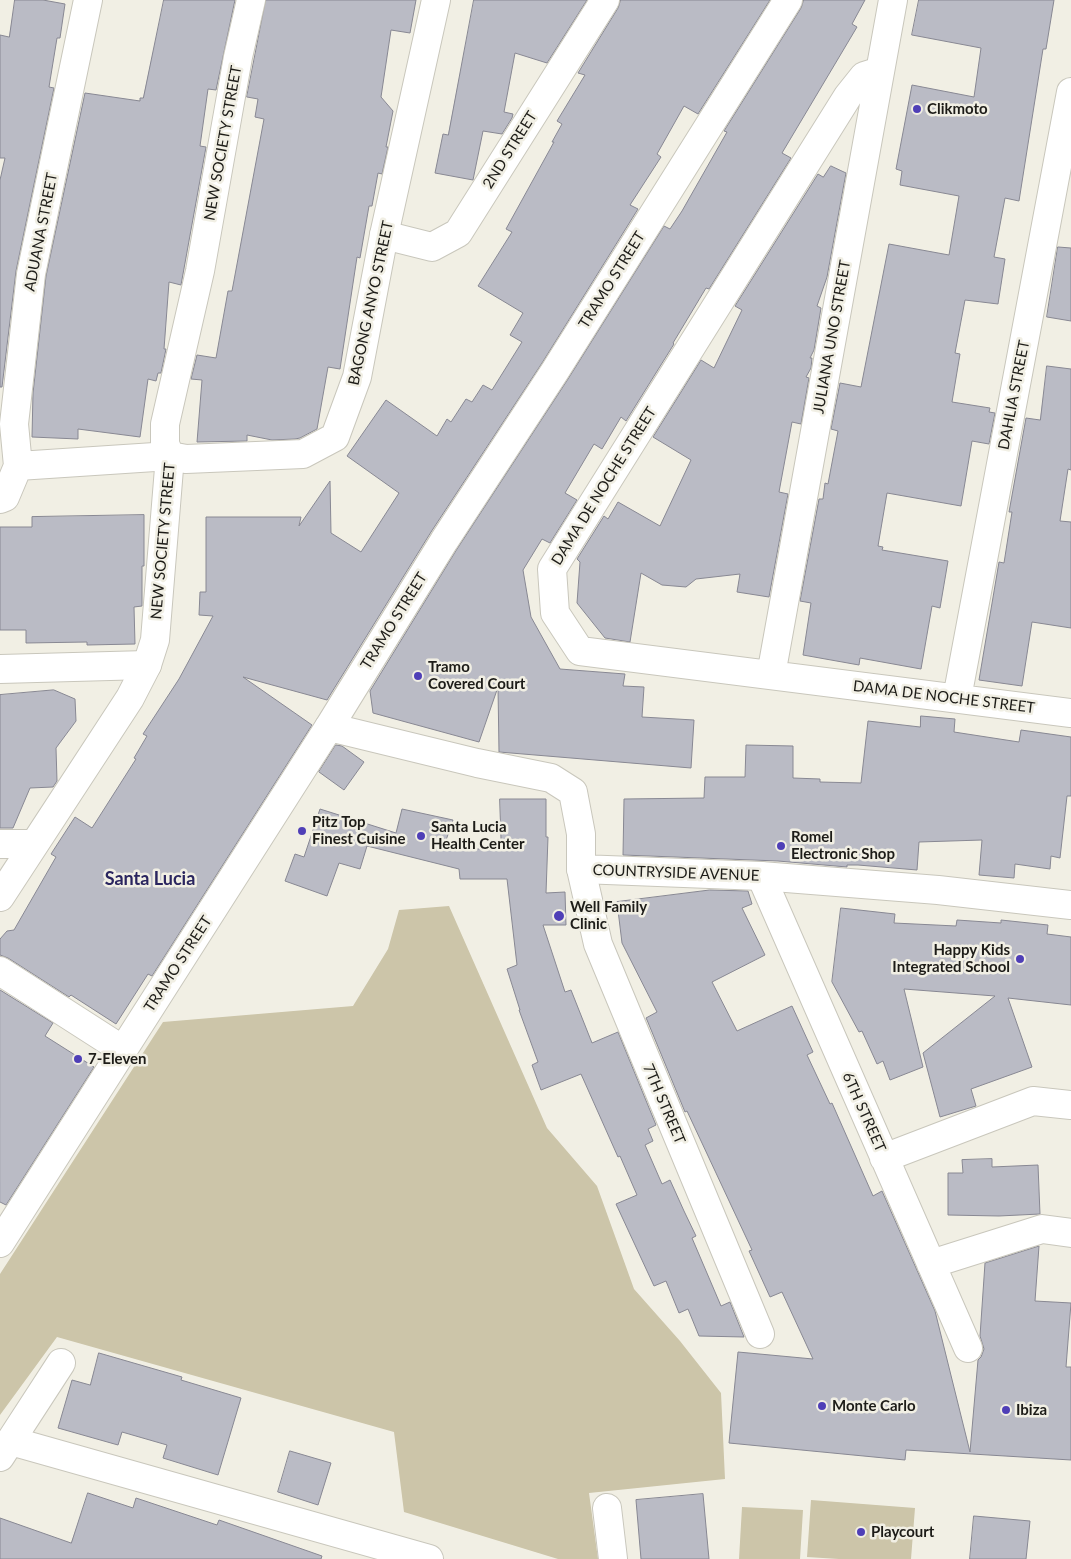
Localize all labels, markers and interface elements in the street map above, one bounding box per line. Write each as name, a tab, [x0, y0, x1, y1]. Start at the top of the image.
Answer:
street label: NEW SOCIETY STREET	[200, 64, 246, 222]
place label: Clikmoto	[927, 100, 988, 118]
marker: Clikmoto	[911, 103, 923, 115]
street label: 2ND STREET	[479, 108, 541, 192]
street label: ADUANA STREET	[21, 171, 61, 293]
street label: BAGONG ANYO STREET	[345, 219, 397, 387]
street label: TRAMO STREET	[575, 228, 649, 332]
street label: JULIANA UNO STREET	[810, 259, 854, 415]
street label: DAHLIA STREET	[995, 339, 1033, 451]
street label: DAMA DE NOCHE STREET	[548, 404, 660, 568]
street label: NEW SOCIETY STREET	[147, 462, 179, 620]
street label: TRAMO STREET	[357, 569, 431, 673]
place label: Tramo Covered Court	[428, 658, 525, 693]
marker: Tramo Covered Court	[412, 670, 424, 682]
street label: DAMA DE NOCHE STREET	[852, 677, 1036, 717]
place label: Pitz Top Finest Cuisine	[312, 813, 406, 848]
place label: Santa Lucia Health Center	[431, 818, 525, 853]
marker: Pitz Top Finest Cuisine	[296, 825, 308, 837]
place label: Romel Electronic Shop	[791, 828, 895, 863]
marker: Santa Lucia Health Center	[415, 830, 427, 842]
marker: Romel Electronic Shop	[775, 840, 787, 852]
street label: COUNTRYSIDE AVENUE	[592, 861, 760, 885]
district label: Santa Lucia	[105, 868, 195, 890]
place label: Well Family Clinic	[570, 898, 647, 933]
marker: Well Family Clinic	[552, 909, 566, 923]
street label: TRAMO STREET	[140, 913, 216, 1015]
place label: Happy Kids Integrated School	[892, 941, 1010, 976]
marker: Happy Kids Integrated School	[1014, 953, 1026, 965]
place label: 7-Eleven	[88, 1050, 147, 1068]
marker: 7-Eleven	[72, 1053, 84, 1065]
street label: 7TH STREET	[639, 1061, 689, 1147]
street label: 6TH STREET	[838, 1069, 890, 1155]
place label: Monte Carlo	[832, 1397, 916, 1415]
marker: Monte Carlo	[816, 1400, 828, 1412]
place label: Ibiza	[1016, 1401, 1047, 1419]
marker: Ibiza	[1000, 1404, 1012, 1416]
place label: Playcourt	[871, 1523, 934, 1541]
marker: Playcourt	[855, 1526, 867, 1538]

